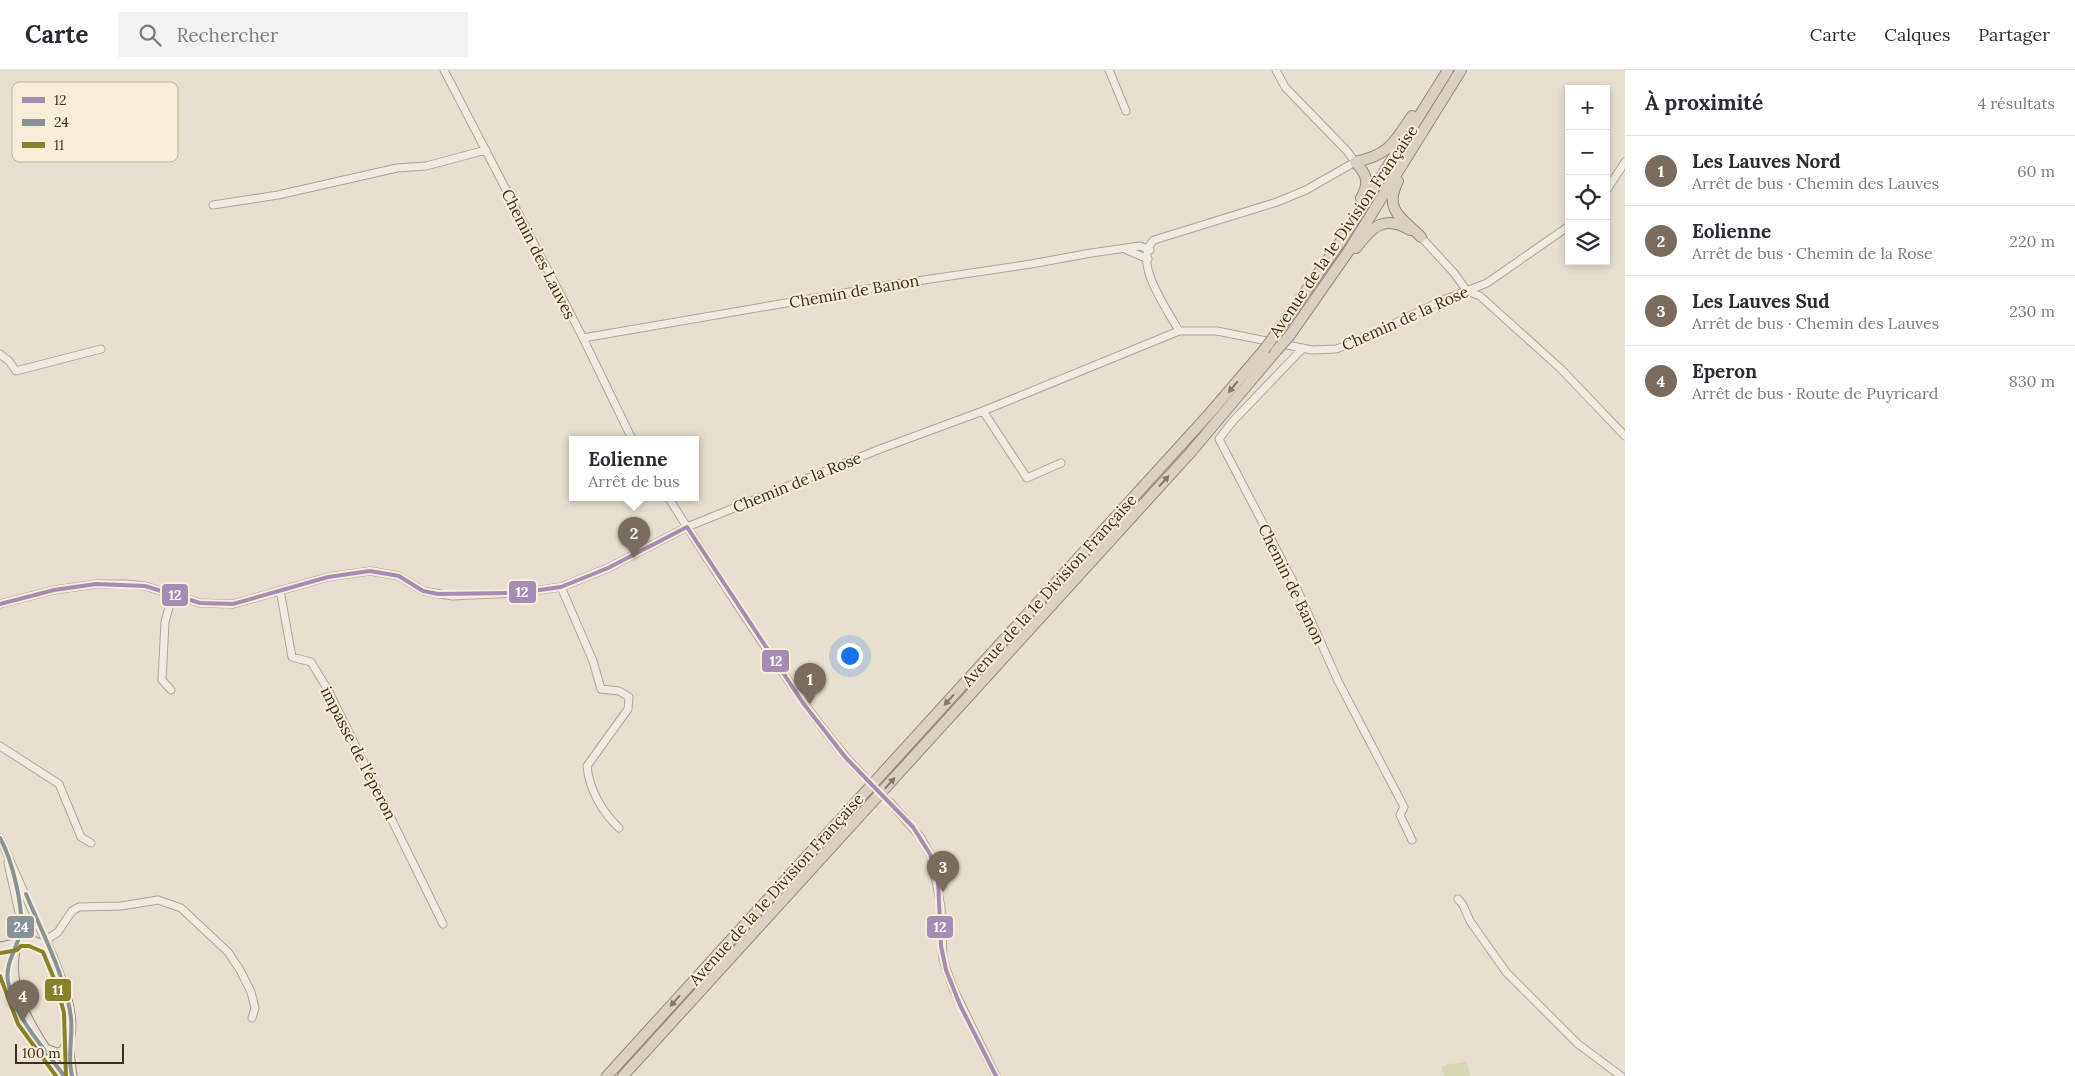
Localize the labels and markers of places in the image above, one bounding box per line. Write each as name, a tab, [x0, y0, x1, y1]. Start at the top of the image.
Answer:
pin: 2	[618, 517, 650, 558]
pin: 1	[794, 663, 826, 704]
pin: 3	[927, 851, 959, 892]
pin: 4	[7, 980, 39, 1021]

